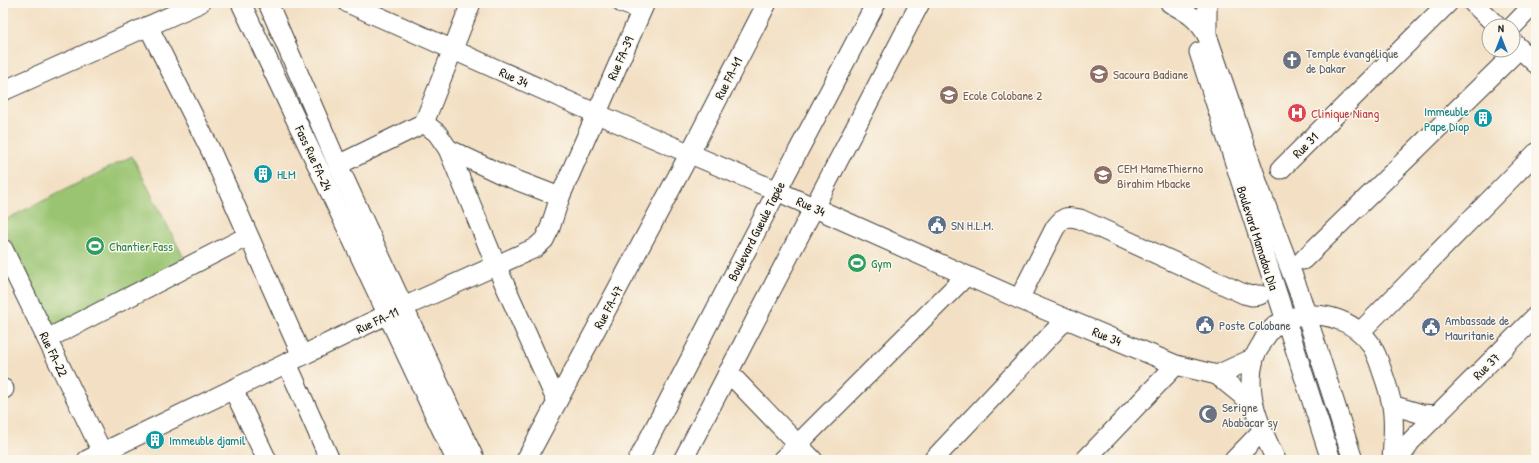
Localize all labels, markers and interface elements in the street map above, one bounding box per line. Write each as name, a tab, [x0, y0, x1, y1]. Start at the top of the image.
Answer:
north arrow	[1481, 18, 1521, 58]
text: N	[1498, 21, 1504, 35]
street label: Rue FA-39	[602, 33, 638, 83]
place label: Temple évangélique de Dakar	[1306, 44, 1398, 77]
church icon: Temple évangélique de Dakar	[1281, 49, 1303, 71]
street label: Rue FA-41	[710, 53, 746, 102]
street label: Rue 34	[497, 63, 531, 91]
school or university icon: Sacoura Badiane	[1088, 63, 1110, 85]
place label: Sacoura Badiane	[1113, 65, 1188, 83]
school or university icon: Ecole Colobane 2	[938, 84, 960, 106]
place label: Ecole Colobane 2	[963, 86, 1042, 104]
hospital icon: Clinique Niang	[1286, 102, 1308, 124]
place label: Immeuble Pape Diop	[1424, 102, 1469, 135]
place label: Clinique Niang	[1311, 104, 1379, 122]
building icon: Immeuble Pape Diop	[1472, 107, 1494, 129]
street label: Fass Rue FA-24	[291, 122, 337, 193]
street label: Rue 31	[1288, 128, 1322, 162]
place label: CEM MameThierno Birahim Mbacke	[1117, 159, 1203, 192]
building icon: HLM	[252, 163, 274, 185]
school or university icon: CEM MameThierno Birahim Mbacke	[1092, 164, 1114, 186]
place label: HLM	[277, 165, 296, 183]
street label: Boulevard Gueule Tapée	[723, 178, 789, 284]
street label: Boulevard Mamadou Dia	[1233, 184, 1283, 292]
street label: Rue 34	[794, 192, 828, 220]
public building icon: SN H.L.M.	[926, 214, 948, 236]
place label: SN H.L.M.	[951, 216, 994, 234]
sports icon: Chantier Fass	[84, 235, 106, 257]
place label: Chantier Fass	[109, 237, 173, 255]
sports icon: Gym	[846, 252, 868, 274]
place label: Gym	[871, 254, 892, 272]
street label: Rue FA-47	[589, 282, 627, 332]
street label: Rue FA-11	[353, 302, 402, 338]
place label: Ambassade de Mauritanie	[1445, 311, 1509, 344]
public building icon: Poste Colobane	[1194, 314, 1216, 336]
place label: Poste Colobane	[1219, 316, 1291, 334]
public building icon: Ambassade de Mauritanie	[1420, 316, 1442, 338]
street label: Rue 34	[1090, 322, 1124, 350]
street label: Rue FA-22	[35, 329, 73, 379]
street label: Rue 37	[1468, 348, 1504, 384]
place label: Serigne Ababacar sy	[1222, 398, 1278, 431]
mosque icon: Serigne Ababacar sy	[1197, 403, 1219, 425]
building icon: Immeuble djamil	[144, 429, 166, 451]
place label: Immeuble djamil	[169, 431, 246, 449]

